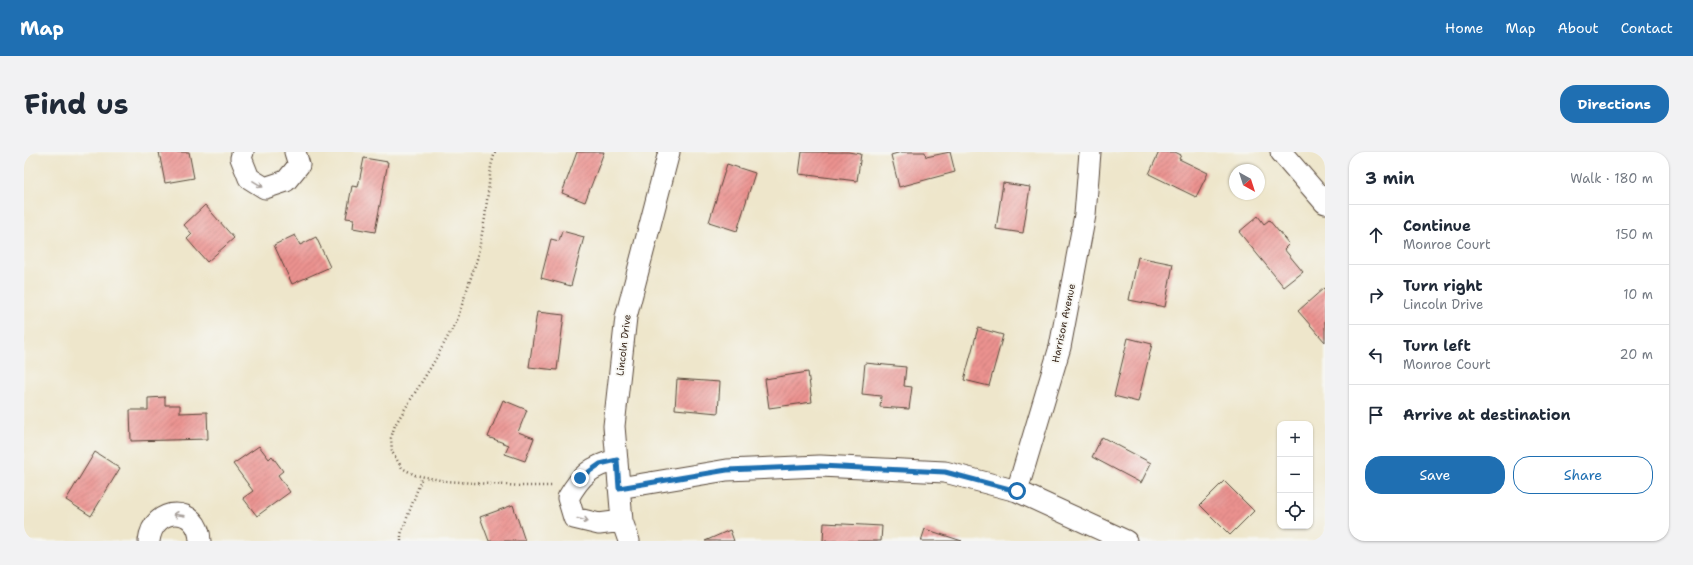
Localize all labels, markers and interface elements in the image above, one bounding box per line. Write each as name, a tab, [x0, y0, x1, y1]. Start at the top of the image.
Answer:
text: Map	[20, 16, 64, 41]
text: Home	[1445, 19, 1484, 37]
text: Map	[1506, 19, 1536, 37]
text: About	[1558, 19, 1599, 37]
text: Contact	[1621, 19, 1673, 37]
text: Find us	[24, 85, 129, 123]
button: Directions	[1560, 85, 1669, 123]
north arrow	[1229, 164, 1265, 200]
text: 3 min	[1365, 167, 1415, 189]
text: Walk · 180 m	[1570, 170, 1653, 187]
one-way arrow	[252, 180, 263, 188]
text: Continue	[1403, 216, 1471, 236]
icon: ahead	[1365, 224, 1387, 246]
text: 150 m	[1615, 226, 1653, 243]
text: Monroe Court	[1403, 236, 1491, 253]
text: Turn right	[1403, 276, 1483, 296]
street label: Harrison Avenue	[1049, 282, 1078, 364]
icon: right	[1365, 284, 1387, 306]
text: 10 m	[1623, 286, 1653, 303]
text: Lincoln Drive	[1403, 296, 1483, 313]
street label: Lincoln Drive	[613, 313, 634, 377]
text: Turn left	[1403, 336, 1471, 356]
icon: left	[1365, 344, 1387, 366]
text: 20 m	[1620, 346, 1653, 363]
text: Monroe Court	[1403, 356, 1491, 373]
icon: arrive	[1365, 404, 1387, 426]
text: Arrive at destination	[1403, 405, 1571, 425]
map controls	[1277, 421, 1313, 529]
button: +	[1277, 421, 1313, 457]
button: Save	[1365, 456, 1505, 494]
button: Share	[1513, 456, 1653, 494]
button: −	[1277, 457, 1313, 493]
route end	[571, 469, 589, 487]
route start	[1008, 482, 1026, 500]
button: locate	[1277, 493, 1313, 529]
one-way arrow	[173, 511, 186, 519]
one-way arrow	[576, 517, 589, 524]

